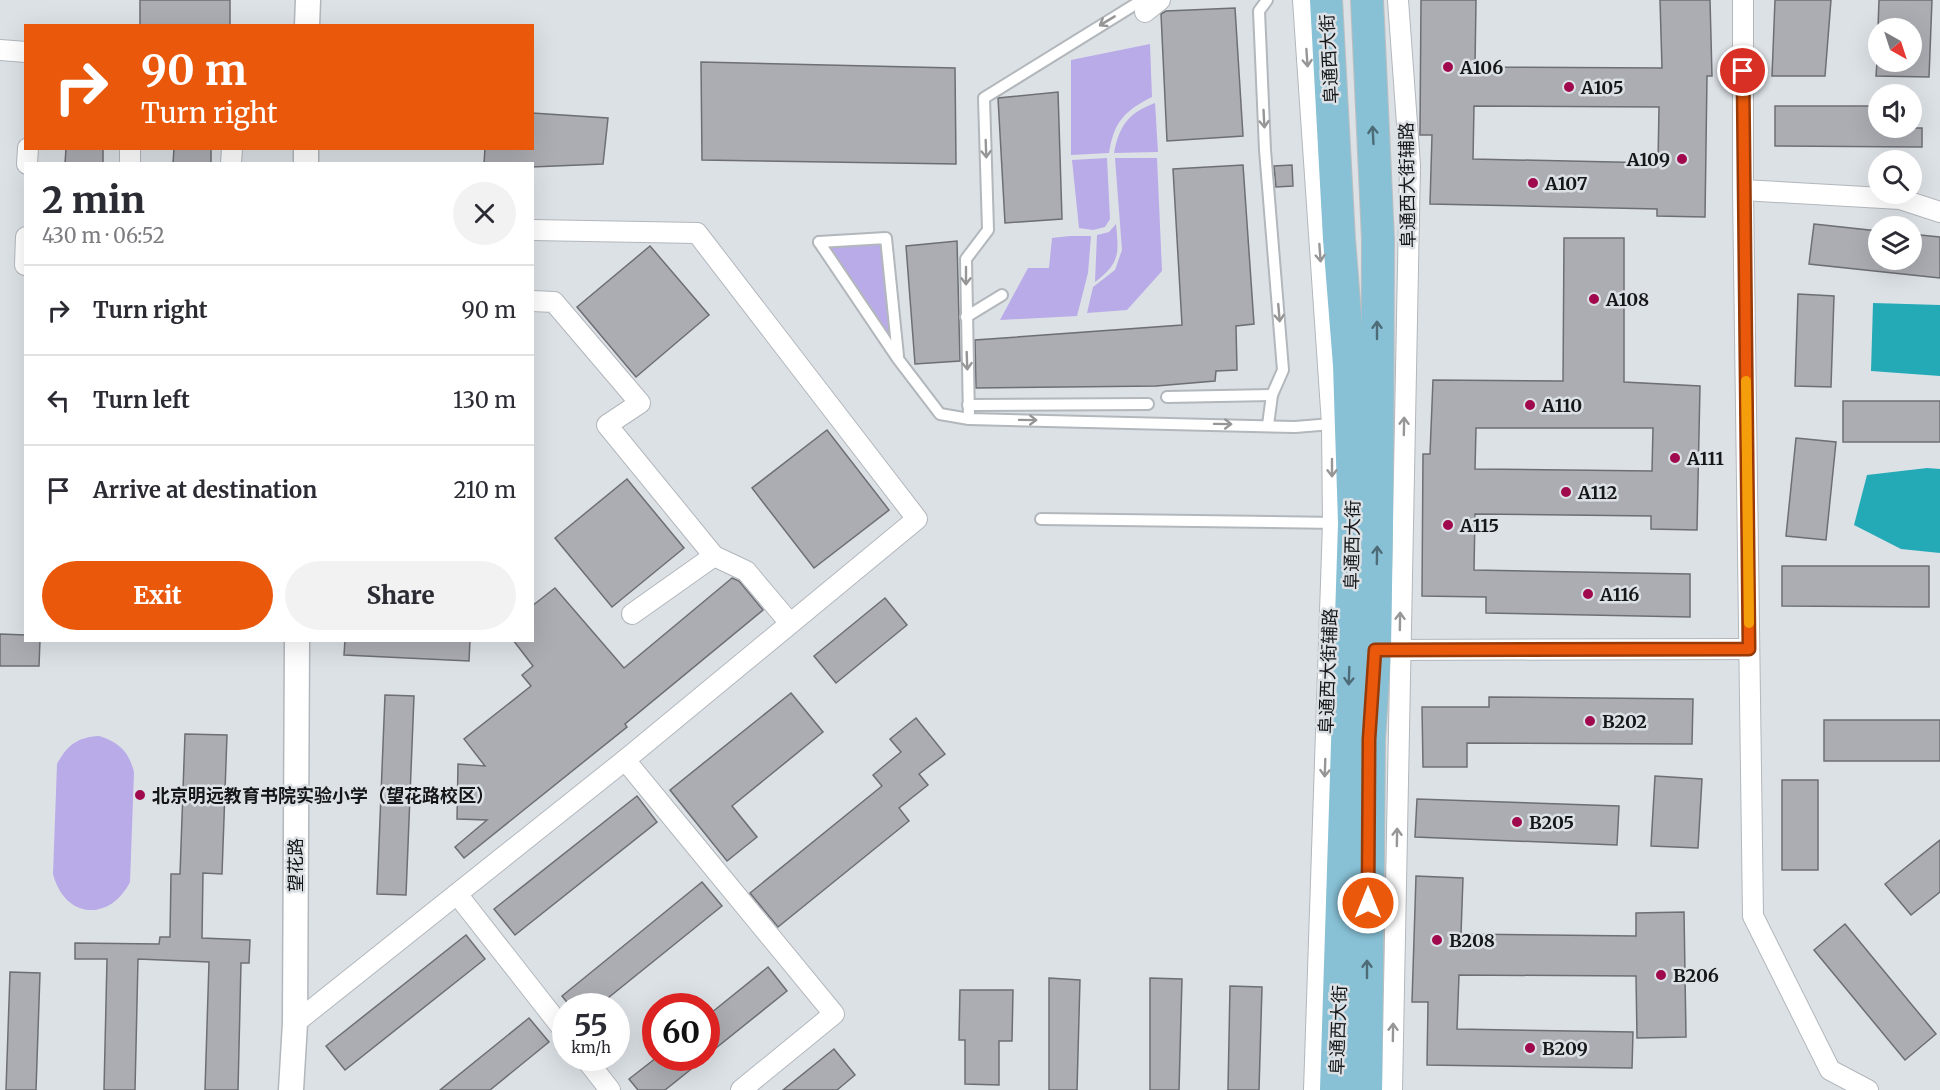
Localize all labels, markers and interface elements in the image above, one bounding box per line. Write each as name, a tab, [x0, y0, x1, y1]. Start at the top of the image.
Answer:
street label: 阜通西大街	[1315, 13, 1343, 105]
one-way arrow	[1099, 16, 1116, 28]
north arrow	[1868, 18, 1922, 72]
map controls	[1868, 18, 1922, 270]
text: 90 m	[141, 44, 247, 96]
pin	[1717, 45, 1768, 96]
icon: right	[42, 48, 120, 126]
one-way arrow	[1302, 48, 1313, 68]
icon: arrive	[1726, 54, 1759, 87]
place label: A106	[1459, 56, 1503, 79]
marker: A106	[1441, 60, 1455, 74]
place label: A105	[1580, 76, 1623, 99]
marker: A105	[1562, 80, 1576, 94]
button: sound	[1868, 84, 1922, 138]
text: Turn right	[141, 96, 278, 130]
one-way arrow	[1258, 108, 1269, 128]
street label: 阜通西大街辅路	[1394, 122, 1420, 248]
one-way arrow	[1367, 125, 1378, 145]
one-way arrow	[980, 138, 991, 158]
place label: A109	[1626, 148, 1670, 171]
button: search	[1868, 150, 1922, 204]
marker: A109	[1675, 152, 1689, 166]
place label: A107	[1544, 172, 1588, 195]
marker: A107	[1526, 176, 1540, 190]
text: 2 min	[42, 178, 145, 223]
button: close	[453, 182, 516, 245]
button: layers	[1868, 216, 1922, 270]
text: 430 m · 06:52	[42, 223, 165, 248]
one-way arrow	[1315, 242, 1326, 262]
one-way arrow	[960, 266, 972, 286]
place label: A108	[1605, 288, 1649, 311]
marker: A108	[1587, 292, 1601, 306]
icon: right	[42, 294, 75, 327]
text: Turn right	[93, 296, 207, 324]
text: 90 m	[461, 296, 516, 324]
one-way arrow	[1274, 303, 1285, 323]
one-way arrow	[1371, 320, 1383, 340]
one-way arrow	[961, 351, 973, 371]
icon: left	[42, 384, 75, 417]
text: Turn left	[93, 386, 190, 414]
text: 130 m	[453, 386, 516, 414]
place label: A110	[1541, 394, 1582, 417]
marker: A110	[1523, 398, 1537, 412]
one-way arrow	[1017, 414, 1037, 426]
one-way arrow	[1399, 416, 1410, 436]
one-way arrow	[1212, 419, 1232, 430]
place label: A111	[1686, 447, 1724, 470]
marker: A111	[1668, 451, 1682, 465]
one-way arrow	[1326, 458, 1338, 478]
icon: arrive	[42, 474, 75, 507]
text: Arrive at destination	[93, 476, 317, 504]
text: 210 m	[453, 476, 516, 504]
place label: A112	[1577, 481, 1617, 504]
marker: A112	[1559, 485, 1573, 499]
street label: 阜通西大街	[1340, 500, 1364, 590]
place label: A115	[1459, 514, 1499, 537]
marker: A115	[1441, 518, 1455, 532]
one-way arrow	[1371, 545, 1382, 565]
button: Exit	[42, 561, 273, 630]
button: Share	[285, 561, 516, 630]
place label: A116	[1599, 583, 1639, 606]
marker: A116	[1581, 587, 1595, 601]
street label: 阜通西大街辅路	[1314, 608, 1342, 734]
one-way arrow	[1395, 611, 1406, 631]
one-way arrow	[1344, 665, 1355, 685]
place label: B202	[1602, 710, 1647, 733]
marker: B202	[1583, 714, 1597, 728]
one-way arrow	[1319, 758, 1330, 778]
place label: 北京明远教育书院实验小学（望花路校区）	[152, 784, 494, 807]
marker: 北京明远教育书院实验小学（望花路校区）	[133, 788, 147, 802]
place label: B205	[1529, 811, 1574, 834]
marker: B205	[1510, 815, 1524, 829]
one-way arrow	[1391, 827, 1402, 847]
street label: 望花路	[284, 838, 307, 892]
position arrow	[1336, 871, 1400, 935]
place label: B208	[1449, 929, 1495, 952]
marker: B208	[1430, 933, 1444, 947]
one-way arrow	[1361, 959, 1373, 979]
place label: B206	[1673, 964, 1719, 987]
marker: B206	[1654, 968, 1668, 982]
street label: 阜通西大街	[1325, 985, 1351, 1075]
speed limit sign: 60	[642, 993, 720, 1071]
text: 55	[574, 1006, 608, 1044]
one-way arrow	[1387, 1022, 1399, 1042]
place label: B209	[1542, 1037, 1588, 1060]
text: km/h	[571, 1038, 611, 1057]
marker: B209	[1523, 1041, 1537, 1055]

